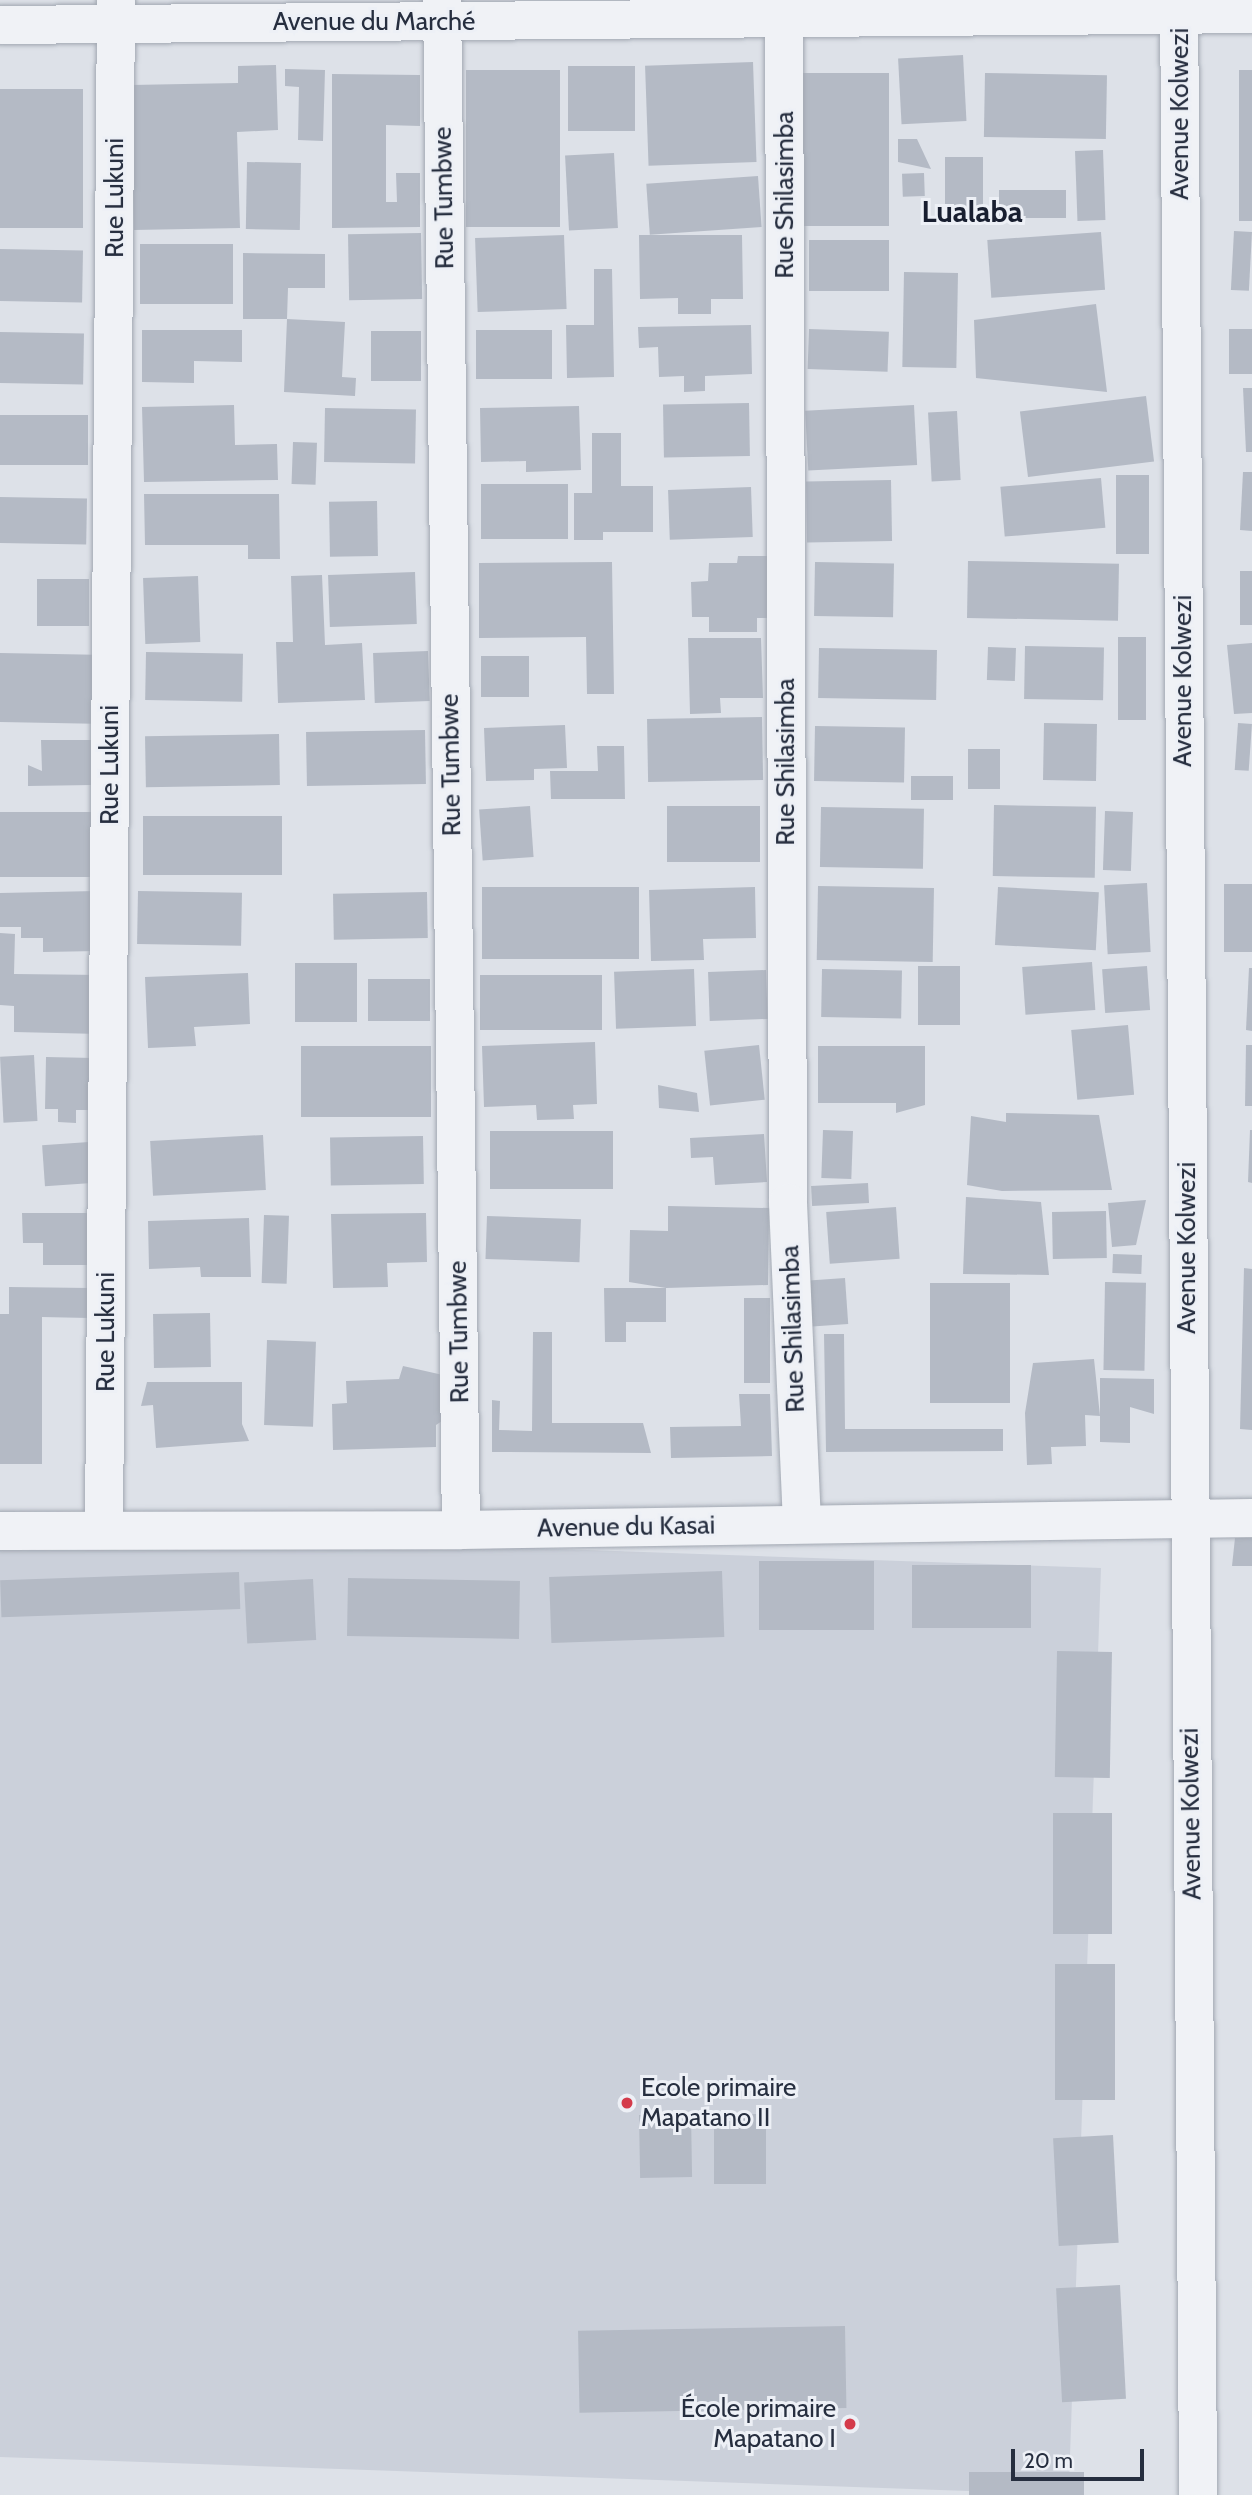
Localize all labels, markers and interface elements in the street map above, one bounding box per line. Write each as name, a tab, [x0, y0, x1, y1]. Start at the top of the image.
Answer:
street label: Avenue du Marché	[273, 6, 475, 38]
street label: Avenue Kolwezi	[1164, 28, 1196, 200]
street label: Rue Shilasimba	[769, 111, 801, 279]
street label: Rue Tumbwe	[427, 126, 461, 270]
street label: Rue Lukuni	[99, 138, 131, 258]
district label: Lualaba	[921, 194, 1023, 230]
street label: Avenue Kolwezi	[1167, 595, 1199, 767]
street label: Rue Shilasimba	[770, 678, 802, 846]
street label: Rue Tumbwe	[434, 693, 468, 837]
street label: Rue Lukuni	[94, 705, 126, 825]
street label: Avenue Kolwezi	[1171, 1162, 1203, 1334]
street label: Rue Shilasimba	[774, 1245, 812, 1413]
street label: Rue Tumbwe	[442, 1260, 476, 1404]
street label: Rue Lukuni	[90, 1272, 122, 1392]
street label: Avenue du Kasai	[537, 1510, 715, 1544]
street label: Avenue Kolwezi	[1174, 1728, 1208, 1900]
place label: Ecole primaire Mapatano II	[641, 2072, 796, 2134]
marker: Ecole primaire Mapatano II	[619, 2095, 635, 2111]
place label: École primaire Mapatano I	[681, 2393, 836, 2454]
marker: École primaire Mapatano I	[842, 2416, 858, 2432]
scale bar	[1014, 2436, 1147, 2480]
text: 20 m	[1024, 2448, 1073, 2473]

